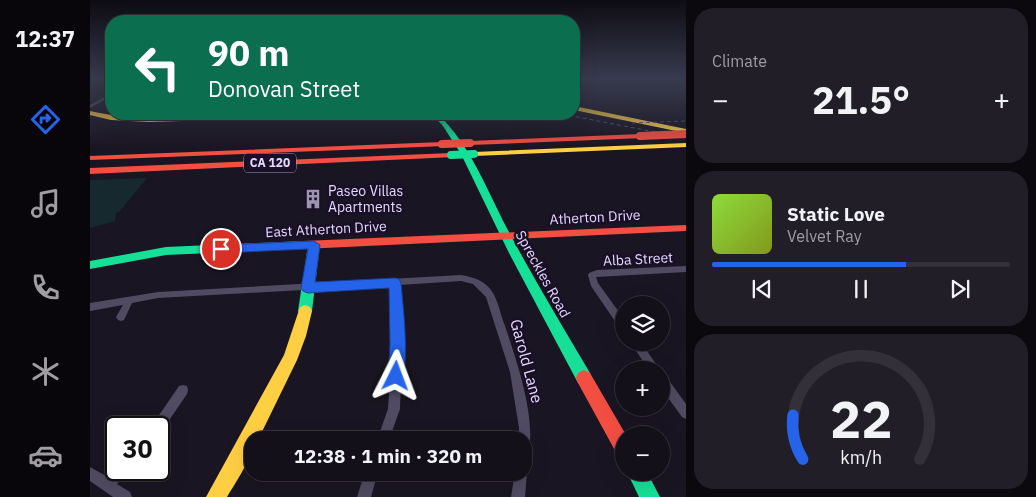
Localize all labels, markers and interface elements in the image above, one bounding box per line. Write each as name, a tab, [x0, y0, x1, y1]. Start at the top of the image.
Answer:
text: 12:37	[15, 24, 75, 53]
text: 90 m	[208, 30, 290, 76]
icon: left	[125, 35, 190, 100]
text: Climate	[712, 51, 767, 71]
text: Donovan Street	[208, 74, 360, 103]
text: 21.5°	[812, 75, 910, 124]
text: −	[712, 81, 729, 118]
text: +	[993, 81, 1010, 118]
icon: directions	[28, 102, 63, 137]
road number: CA 120	[244, 154, 296, 172]
place label: Paseo Villas Apartments	[328, 182, 404, 216]
icon: music	[28, 186, 63, 221]
building icon: Paseo Villas Apartments	[302, 188, 324, 210]
text: Static Love	[787, 202, 885, 226]
street label: Atherton Drive	[549, 206, 641, 228]
street label: East Atherton Drive	[265, 217, 388, 241]
text: Velvet Ray	[787, 226, 862, 246]
street label: Spreckles Road	[512, 227, 574, 321]
pin	[200, 228, 242, 270]
icon: arrive	[207, 235, 235, 263]
street label: Alba Street	[603, 248, 674, 270]
icon: phone	[28, 270, 63, 305]
icon: previous	[748, 275, 776, 303]
icon: pause	[847, 275, 875, 303]
icon: next	[946, 275, 974, 303]
map controls	[615, 296, 670, 481]
button: layers	[615, 296, 670, 351]
street label: Garold Lane	[506, 317, 548, 405]
position arrow	[369, 349, 421, 401]
icon: climate	[28, 354, 63, 389]
button: +	[615, 361, 670, 416]
text: 22	[830, 385, 892, 452]
speed limit sign: 30	[105, 416, 170, 481]
button: −	[615, 426, 670, 481]
icon: car	[28, 438, 63, 473]
text: 12:38 · 1 min · 320 m	[294, 444, 482, 468]
text: km/h	[840, 446, 882, 469]

